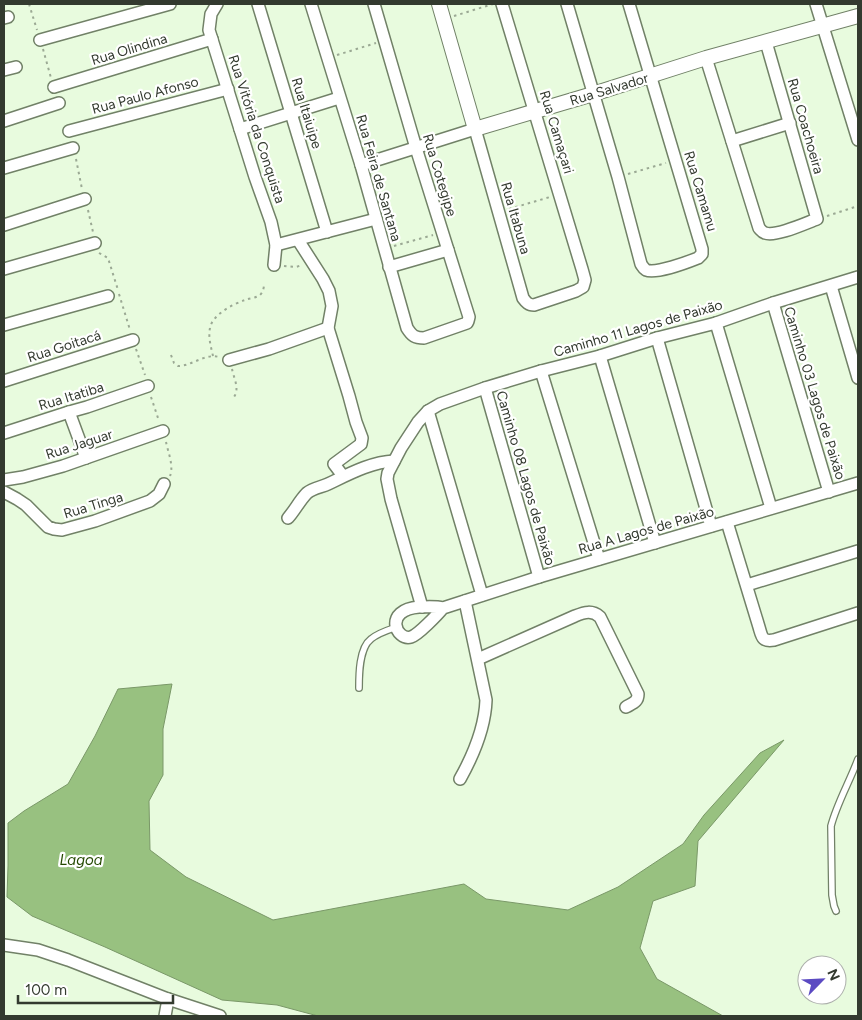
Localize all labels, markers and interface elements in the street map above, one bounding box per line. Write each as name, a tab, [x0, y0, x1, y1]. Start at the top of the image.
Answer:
street label: Rua Olindina	[89, 30, 169, 69]
street label: Rua Vitória da Conquista	[224, 53, 289, 205]
street label: Rua Salvador	[568, 69, 651, 109]
street label: Rua Paulo Afonso	[90, 73, 200, 118]
street label: Rua Itaiuipe	[288, 75, 326, 151]
street label: Rua Coachoeira	[784, 76, 827, 176]
street label: Rua Camaçari	[536, 88, 577, 176]
street label: Rua Feira de Santana	[352, 113, 405, 244]
street label: Rua Cotegipe	[419, 132, 460, 219]
street label: Rua Camamu	[680, 149, 721, 233]
street label: Rua Itabuna	[497, 180, 534, 256]
street label: Caminho 11 Lagos de Paixão	[552, 296, 725, 361]
street label: Caminho 03 Lagos de Paixão	[780, 305, 849, 482]
street label: Rua Goitacá	[25, 327, 103, 366]
street label: Rua Itatiba	[37, 379, 106, 414]
street label: Caminho 08 Lagos de Paixão	[492, 389, 559, 567]
street label: Rua Jaguar	[44, 426, 115, 463]
street label: Rua Tinga	[61, 488, 125, 523]
street label: Rua A Lagos de Paixão	[576, 503, 716, 558]
water label: Lagoa	[60, 851, 103, 869]
north arrow	[797, 955, 847, 1005]
text: N	[823, 967, 843, 983]
scale bar	[18, 972, 172, 1004]
text: 100 m	[25, 981, 67, 999]

